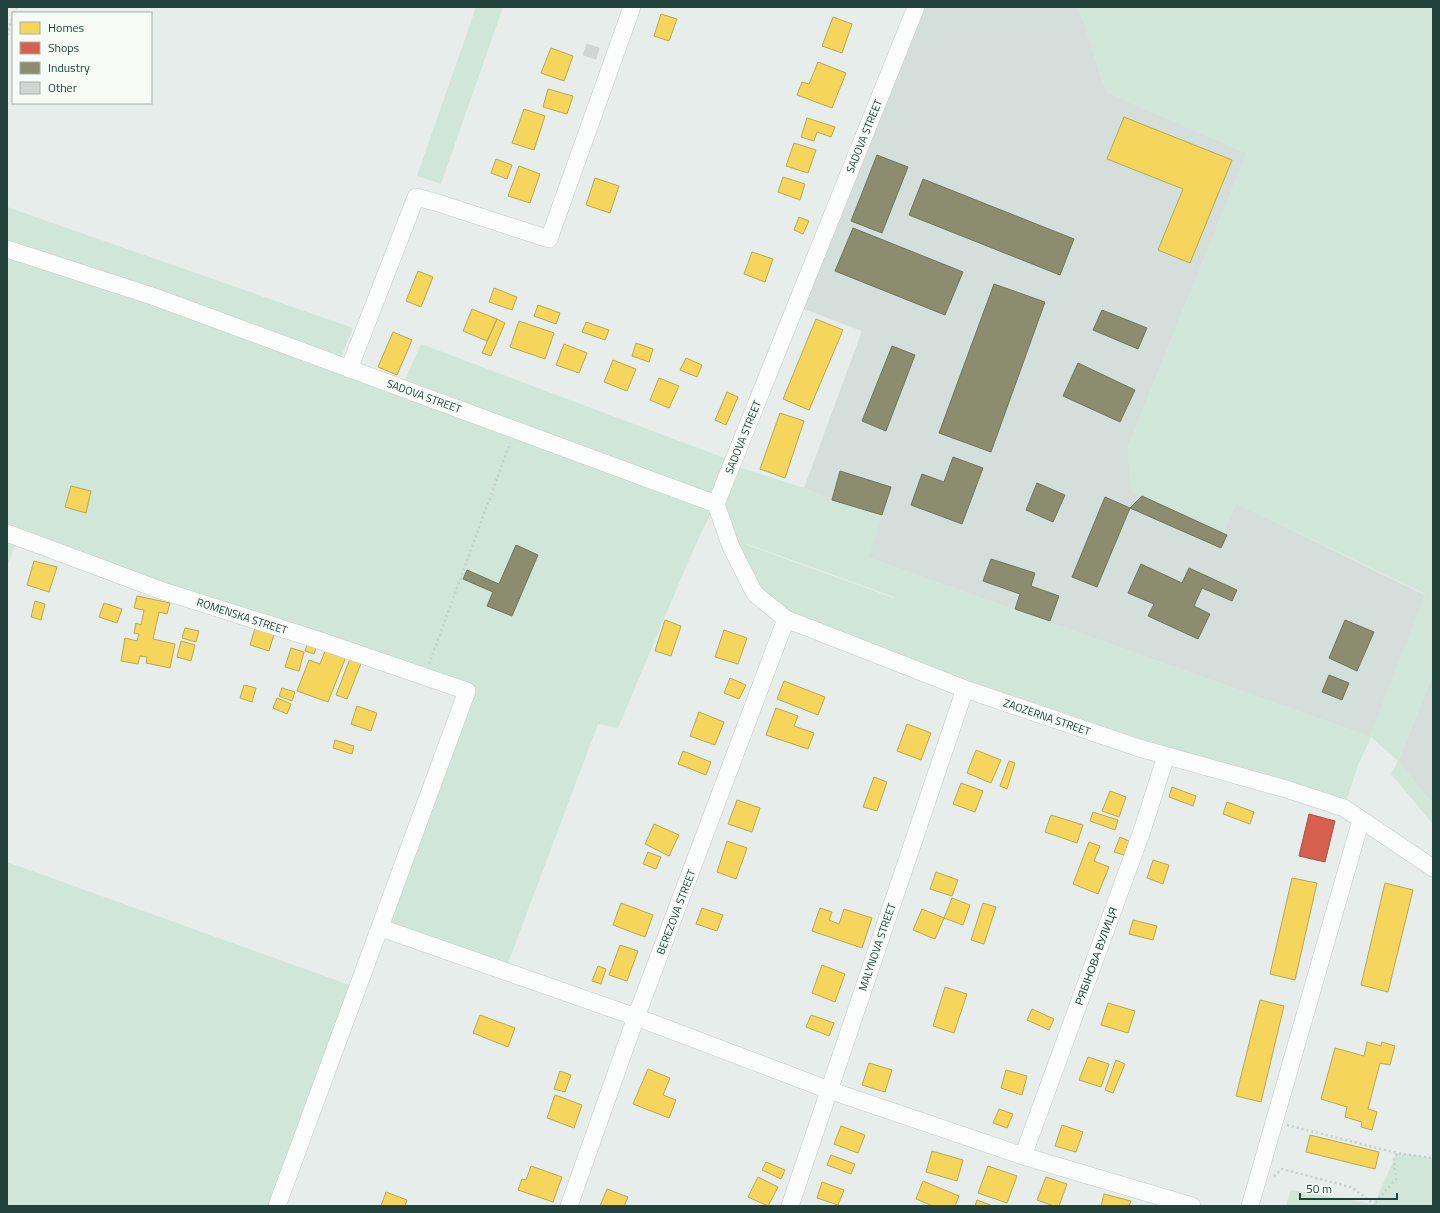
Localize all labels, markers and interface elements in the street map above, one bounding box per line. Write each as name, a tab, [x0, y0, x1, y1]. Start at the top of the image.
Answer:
legend	[12, 12, 152, 104]
text: Homes	[48, 18, 84, 37]
text: Shops	[48, 38, 80, 57]
text: Industry	[48, 58, 90, 77]
text: Other	[48, 78, 77, 97]
street label: SADOVA STREET	[842, 97, 886, 175]
street label: SADOVA STREET	[385, 375, 464, 417]
street label: SADOVA STREET	[721, 398, 765, 476]
street label: ROMENSKA STREET	[195, 594, 290, 638]
street label: ZAOZERNA STREET	[1001, 695, 1093, 739]
street label: BEREZOVA STREET	[652, 867, 700, 957]
street label: MALYNOVA STREET	[854, 901, 900, 993]
street label: РЯБІНОВА ВУЛИЦЯ	[1071, 905, 1121, 1007]
scale bar	[1300, 1175, 1397, 1201]
text: 50 m	[1306, 1179, 1332, 1198]

